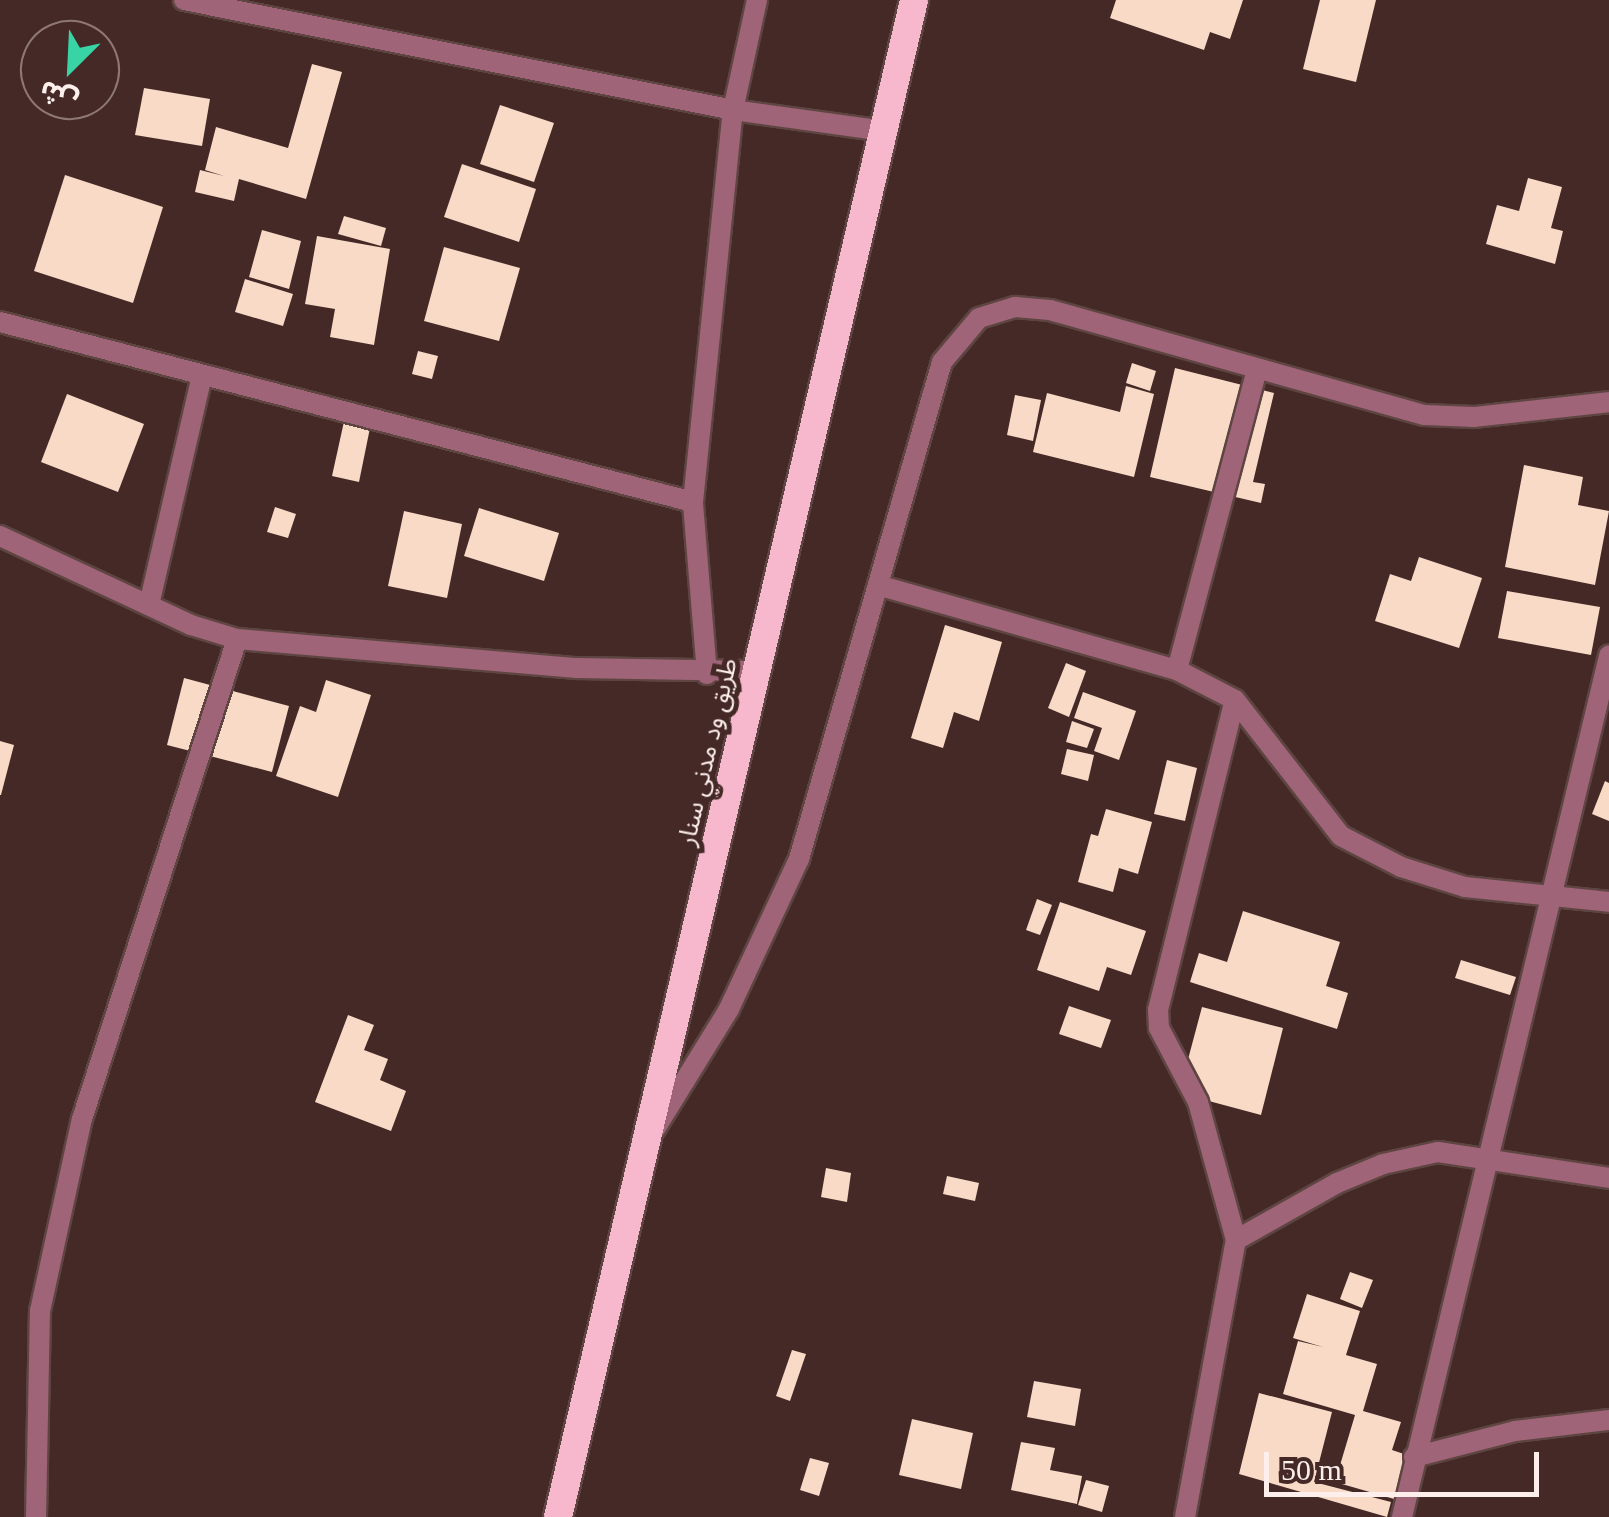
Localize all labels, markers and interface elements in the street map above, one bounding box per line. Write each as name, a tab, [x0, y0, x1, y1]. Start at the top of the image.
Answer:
north arrow	[20, 20, 120, 120]
text: ش	[35, 74, 82, 118]
street label: طريق ود مدني سنار	[672, 655, 744, 849]
scale bar	[1269, 1432, 1544, 1494]
text: 50 m	[1281, 1453, 1342, 1486]

